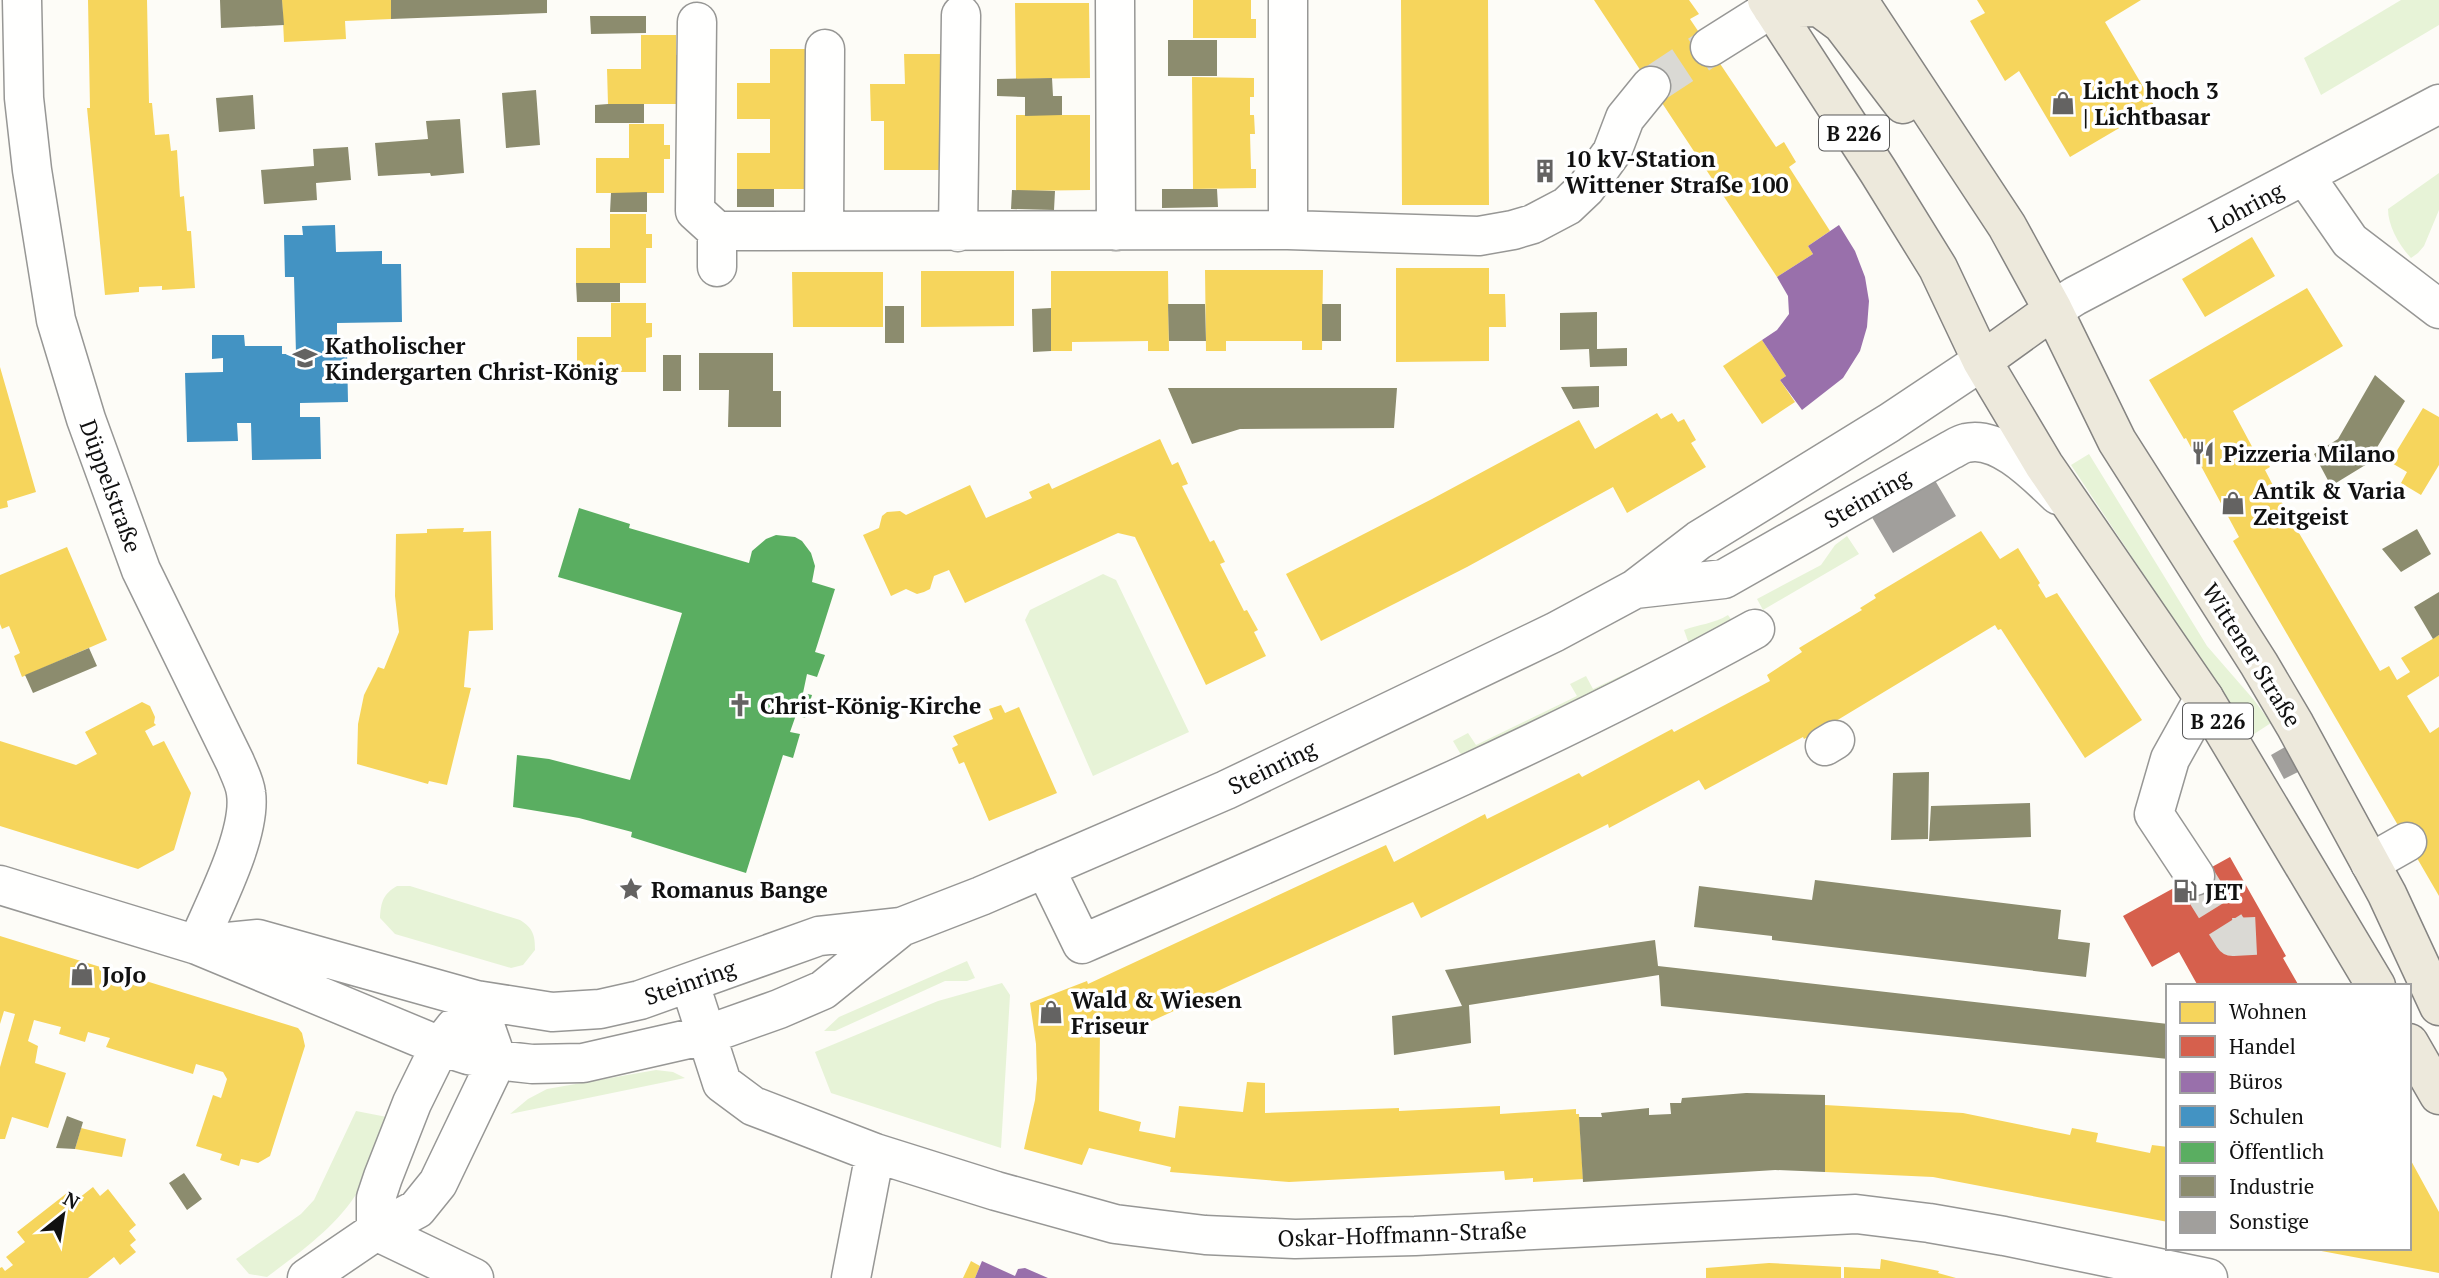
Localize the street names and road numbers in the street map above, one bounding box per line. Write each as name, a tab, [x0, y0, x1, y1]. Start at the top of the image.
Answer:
road number: B 226	[1819, 116, 1889, 150]
street label: Lohring	[2203, 174, 2290, 240]
street label: Düppelstraße	[73, 415, 149, 557]
street label: Steinring	[1818, 460, 1916, 535]
street label: Wittener Straße	[2195, 577, 2309, 733]
road number: B 226	[2183, 704, 2253, 738]
street label: Steinring	[1223, 732, 1322, 802]
street label: Steinring	[640, 952, 741, 1012]
street label: Oskar-Hoffmann-Straße	[1277, 1214, 1527, 1254]

